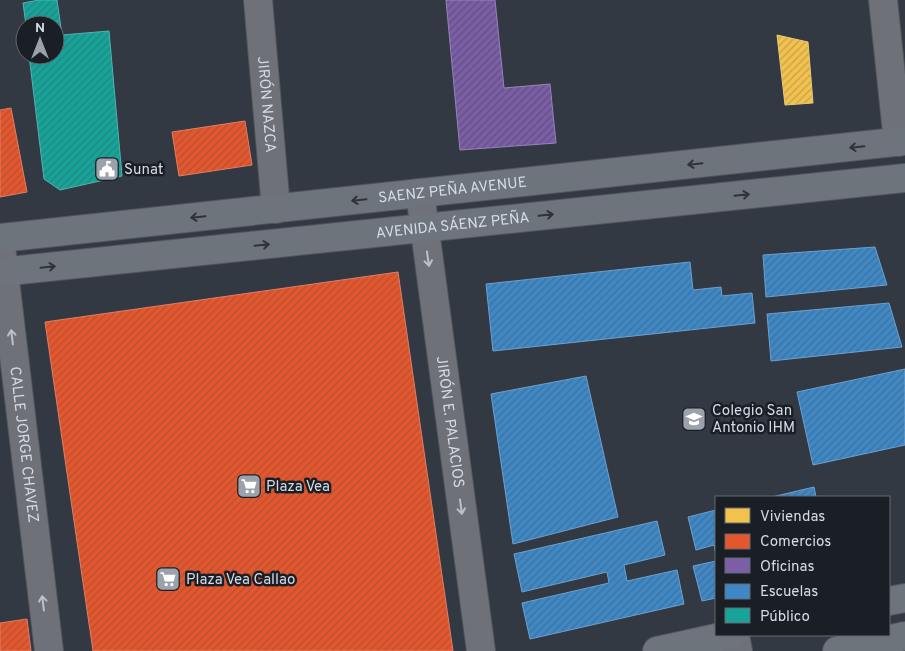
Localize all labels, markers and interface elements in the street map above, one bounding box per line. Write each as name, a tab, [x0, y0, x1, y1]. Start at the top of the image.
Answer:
north arrow	[15, 15, 65, 65]
text: N	[35, 20, 45, 37]
street label: JIRÓN NAZCA	[252, 56, 279, 154]
one-way arrow	[849, 142, 865, 152]
public building icon: Sunat	[94, 156, 120, 182]
one-way arrow	[687, 159, 703, 169]
place label: Sunat	[124, 161, 163, 180]
street label: SAENZ PEÑA AVENUE	[377, 174, 528, 208]
one-way arrow	[734, 190, 750, 200]
one-way arrow	[352, 195, 368, 205]
street label: AVENIDA SÁENZ PEÑA	[375, 209, 530, 244]
one-way arrow	[538, 210, 554, 220]
one-way arrow	[190, 212, 206, 222]
one-way arrow	[254, 240, 270, 250]
one-way arrow	[423, 251, 433, 267]
one-way arrow	[40, 262, 56, 272]
one-way arrow	[6, 329, 16, 345]
street label: JIRÓN E. PALACIOS	[431, 355, 467, 489]
street label: CALLE JORGE CHAVEZ	[4, 366, 42, 524]
place label: Colegio San Antonio IHM	[712, 402, 795, 438]
school or university icon: Colegio San Antonio IHM	[681, 406, 707, 432]
supermarket icon: Plaza Vea	[236, 473, 262, 499]
place label: Plaza Vea	[266, 478, 330, 497]
legend	[715, 496, 890, 636]
one-way arrow	[457, 498, 467, 514]
text: Viviendas	[760, 508, 825, 527]
text: Comercios	[760, 533, 831, 552]
text: Oficinas	[760, 558, 815, 577]
supermarket icon: Plaza Vea Callao	[155, 566, 181, 592]
place label: Plaza Vea Callao	[186, 571, 295, 590]
text: Escuelas	[760, 583, 818, 602]
one-way arrow	[38, 595, 48, 611]
text: Público	[760, 608, 810, 627]

